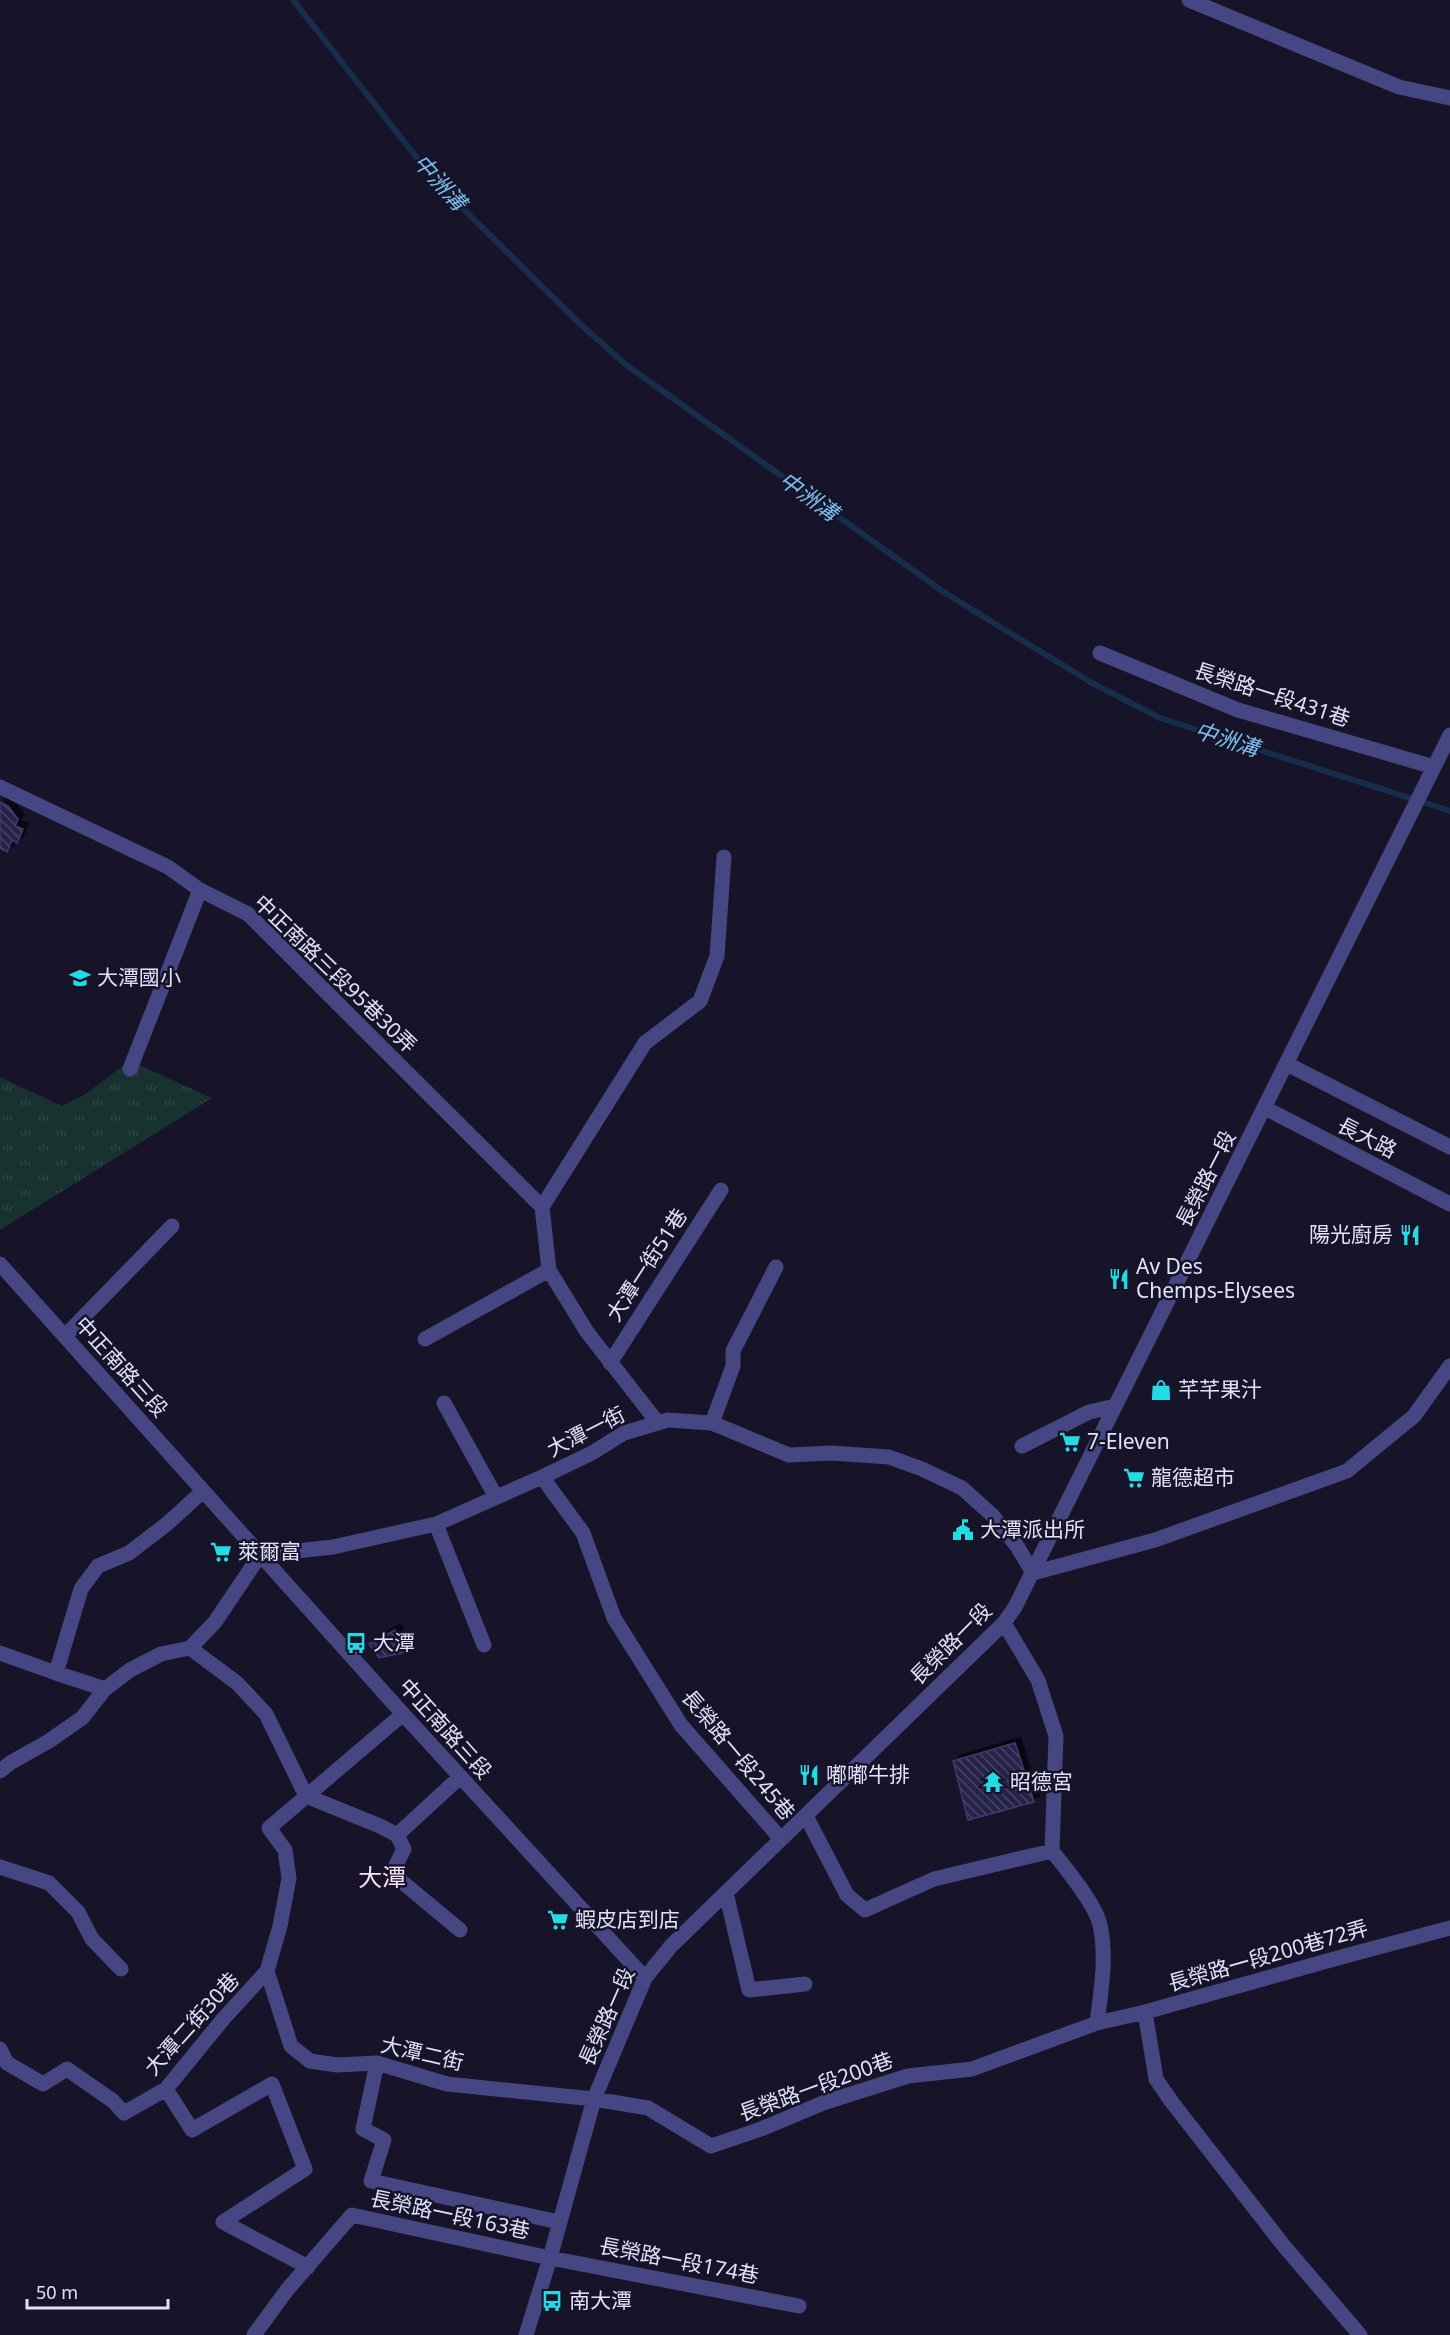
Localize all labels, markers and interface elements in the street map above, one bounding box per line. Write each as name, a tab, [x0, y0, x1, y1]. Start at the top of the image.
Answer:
water label: 中洲溝	[408, 147, 476, 218]
water label: 中洲溝	[774, 464, 848, 528]
street label: 長榮路一段431巷	[1191, 656, 1354, 732]
water label: 中洲溝	[1191, 714, 1266, 763]
street label: 中正南路三段95巷30弄	[248, 888, 423, 1058]
place label: 大潭國小	[97, 963, 181, 991]
school or university icon: 大潭國小	[68, 966, 92, 990]
street label: 長大路	[1333, 1110, 1402, 1164]
street label: 長榮路一段	[1169, 1125, 1241, 1232]
street label: 大潭一街51巷	[599, 1203, 693, 1326]
place label: 陽光廚房	[1309, 1220, 1393, 1248]
restaurant icon: 陽光廚房	[1398, 1223, 1422, 1247]
place label: Av Des Chemps-Elysees	[1136, 1252, 1295, 1304]
restaurant icon: Av Des Chemps-Elysees	[1107, 1267, 1131, 1291]
street label: 中正南路三段	[69, 1310, 174, 1423]
place label: 芊芊果汁	[1178, 1375, 1262, 1403]
shop icon: 芊芊果汁	[1149, 1378, 1173, 1402]
street label: 大潭一街	[542, 1400, 629, 1463]
place label: 7-Eleven	[1087, 1427, 1170, 1455]
supermarket icon: 7-Eleven	[1058, 1430, 1082, 1454]
place label: 龍德超市	[1151, 1463, 1235, 1491]
supermarket icon: 龍德超市	[1122, 1466, 1146, 1490]
place label: 大潭派出所	[980, 1515, 1085, 1543]
public building icon: 大潭派出所	[951, 1518, 975, 1542]
place label: 萊爾富	[238, 1537, 301, 1565]
supermarket icon: 萊爾富	[209, 1540, 233, 1564]
street label: 長榮路一段	[903, 1596, 997, 1690]
place label: 大潭	[373, 1628, 415, 1656]
bus stop icon: 大潭	[344, 1631, 368, 1655]
street label: 中正南路三段	[393, 1672, 498, 1785]
street label: 長榮路一段245巷	[676, 1683, 802, 1825]
place label: 嘟嘟牛排	[826, 1760, 910, 1788]
restaurant icon: 嘟嘟牛排	[797, 1763, 821, 1787]
place label: 昭德宮	[1010, 1767, 1073, 1795]
temple icon: 昭德宮	[981, 1770, 1005, 1794]
district label: 大潭	[358, 1860, 406, 1893]
place label: 蝦皮店到店	[575, 1905, 680, 1933]
supermarket icon: 蝦皮店到店	[546, 1908, 570, 1932]
street label: 長榮路一段200巷72弄	[1164, 1913, 1371, 1997]
street label: 長榮路一段	[572, 1963, 640, 2070]
street label: 大潭二街30巷	[138, 1966, 245, 2081]
street label: 大潭二街	[378, 2030, 466, 2076]
street label: 長榮路一段200巷	[735, 2045, 897, 2127]
street label: 長榮路一段163巷	[368, 2183, 532, 2245]
street label: 長榮路一段174巷	[597, 2231, 761, 2289]
scale bar	[27, 2272, 168, 2310]
text: 50 m	[36, 2280, 78, 2304]
place label: 南大潭	[569, 2286, 632, 2314]
bus stop icon: 南大潭	[540, 2289, 564, 2313]

